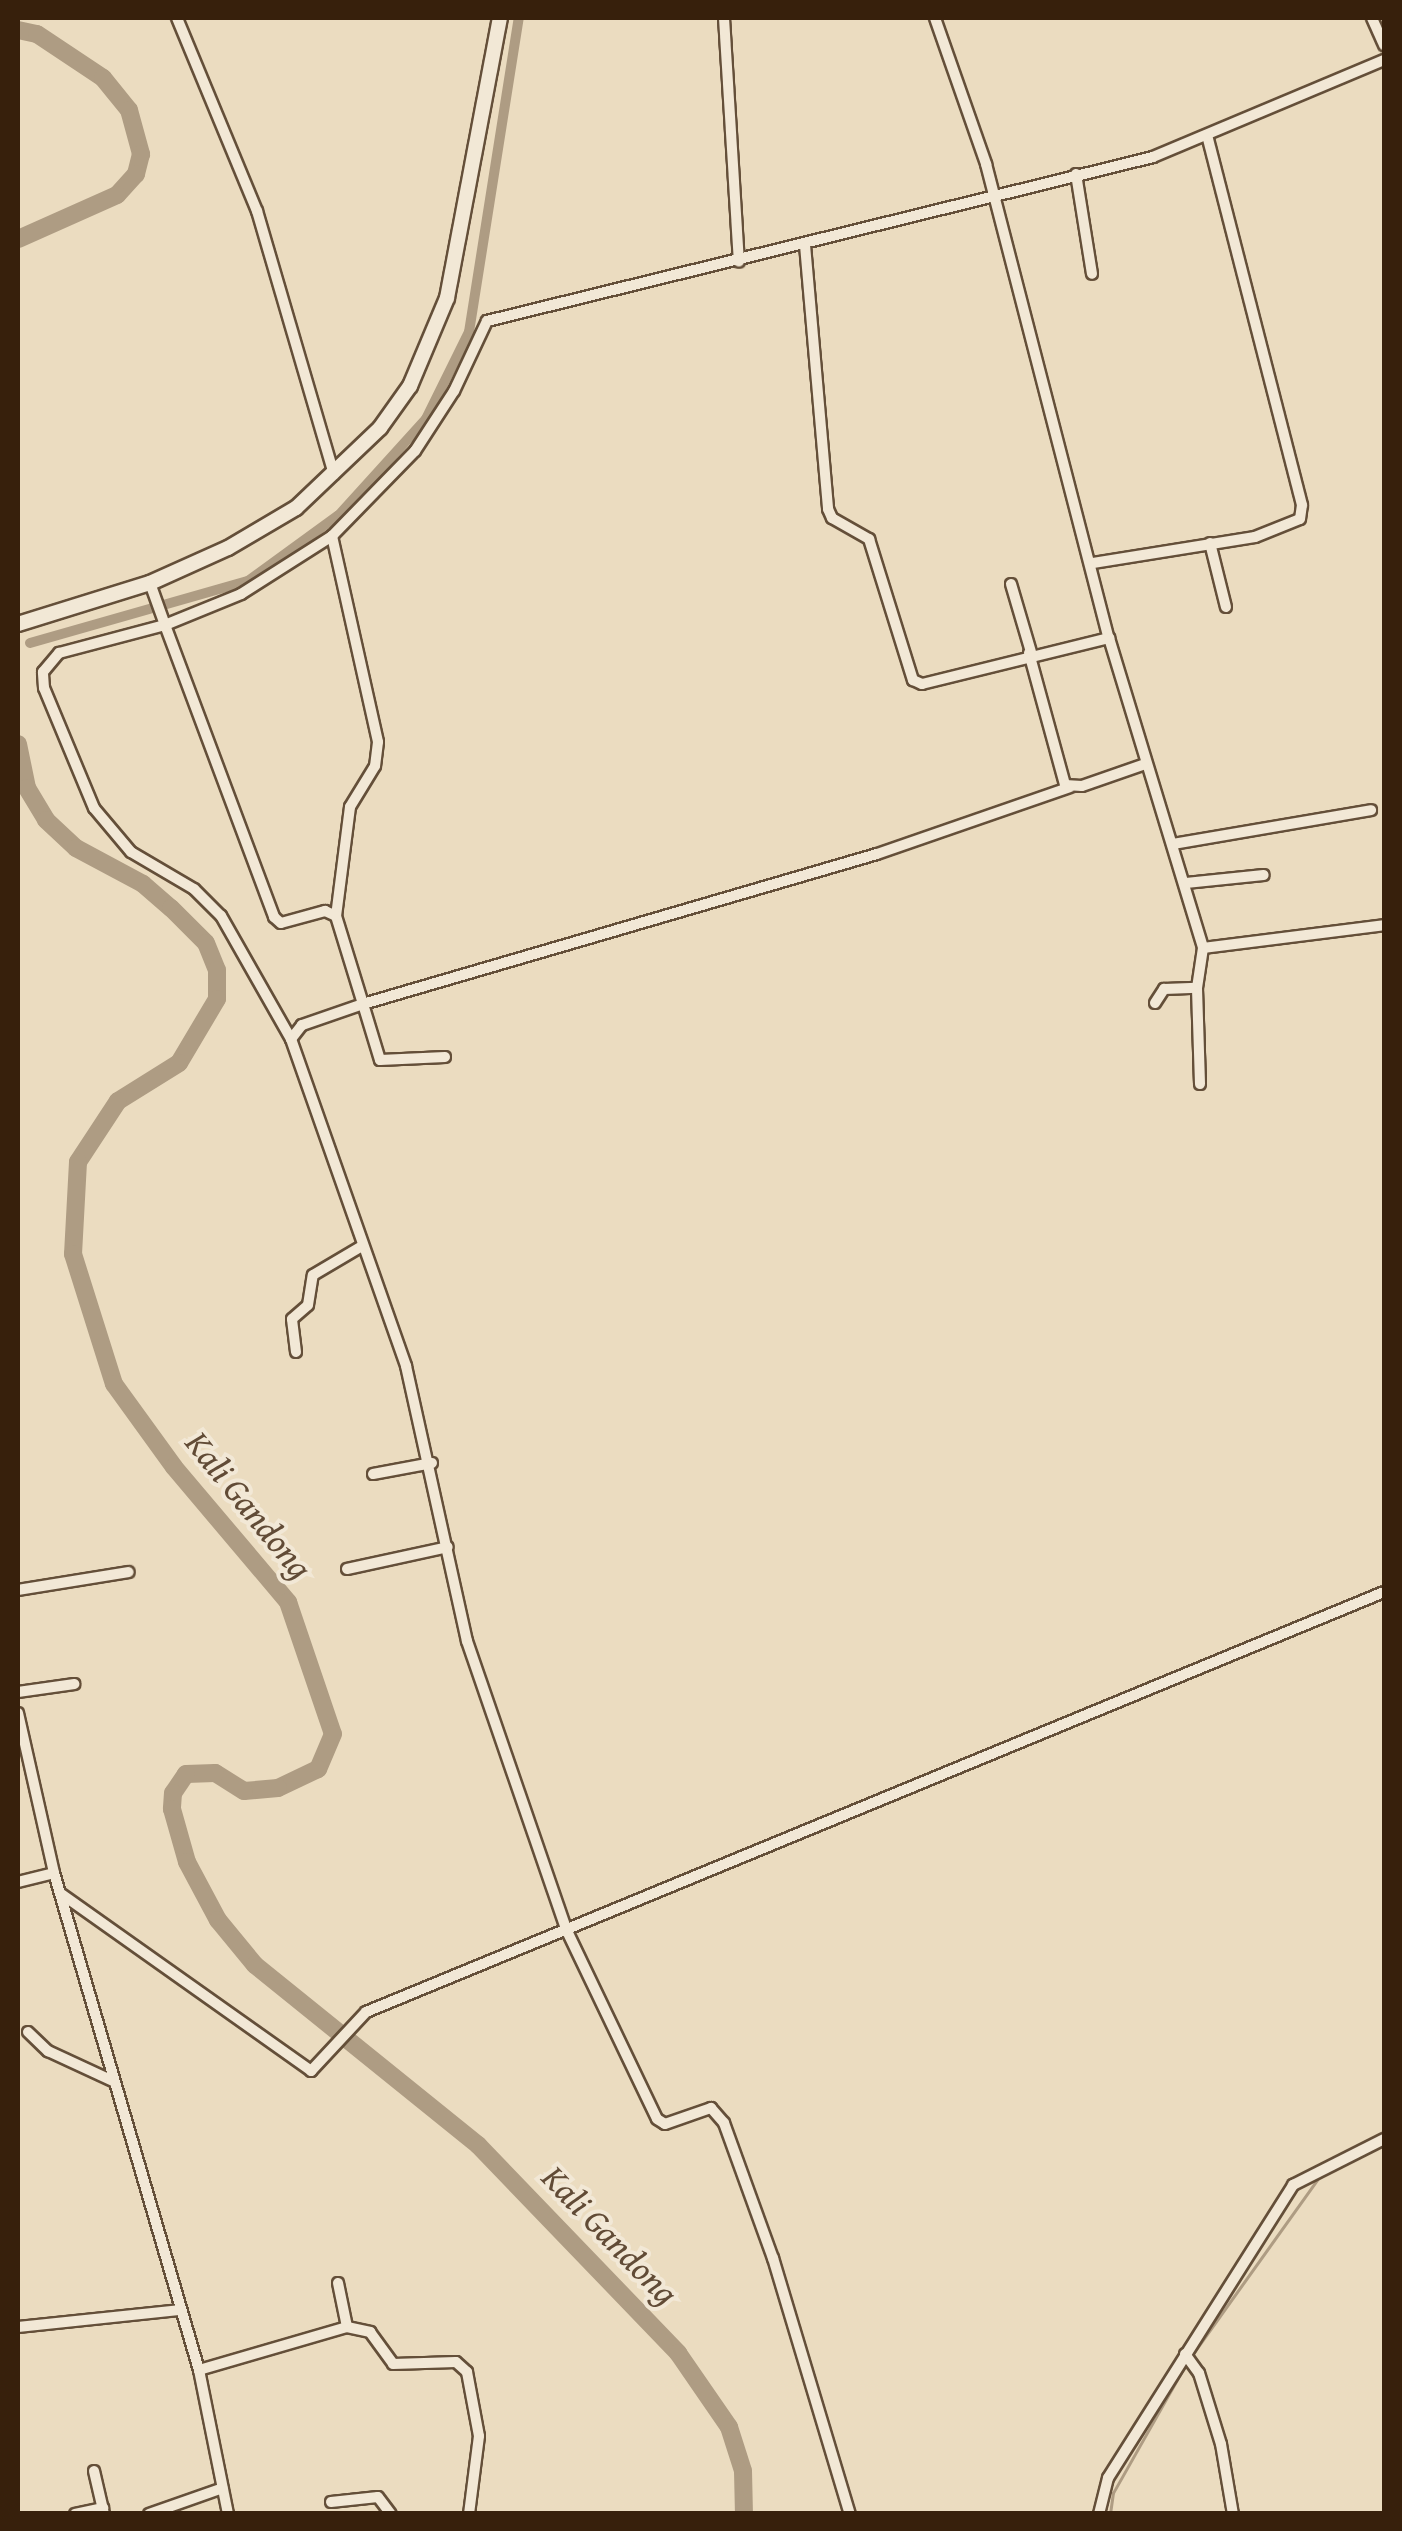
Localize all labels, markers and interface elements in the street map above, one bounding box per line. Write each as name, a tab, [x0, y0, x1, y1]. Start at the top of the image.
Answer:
water label: Kali Gandong	[177, 1423, 321, 1587]
water label: Kali Gandong	[533, 2156, 687, 2314]

